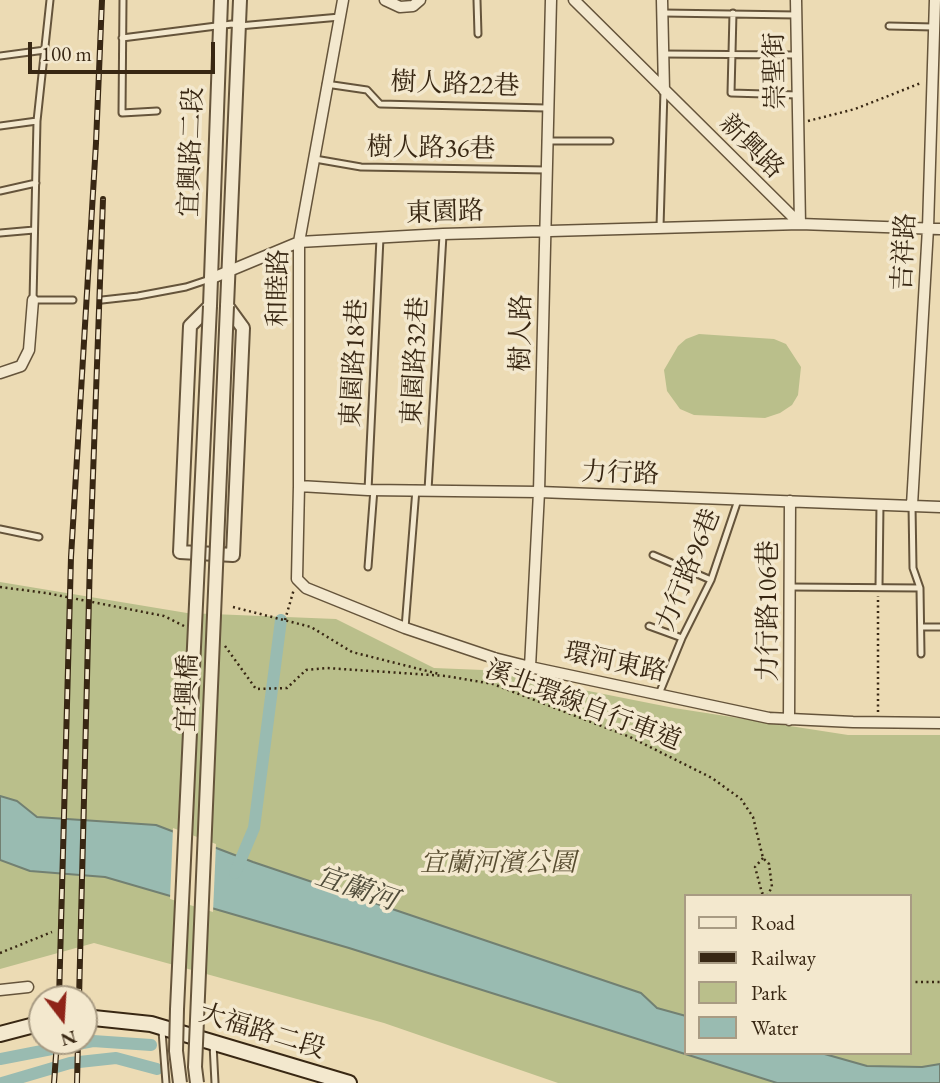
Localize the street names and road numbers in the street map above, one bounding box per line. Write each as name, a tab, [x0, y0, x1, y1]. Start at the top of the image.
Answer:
street label: 崇聖街	[760, 32, 792, 110]
street label: 樹人路22巷	[390, 67, 520, 103]
street label: 宜興路二段	[174, 86, 210, 218]
street label: 新興路	[712, 108, 790, 186]
street label: 樹人路36巷	[366, 132, 496, 166]
street label: 東園路	[405, 196, 485, 230]
street label: 吉祥路	[887, 212, 923, 292]
street label: 和睦路	[263, 249, 295, 327]
street label: 樹人路	[506, 294, 538, 372]
street label: 東園路32巷	[397, 296, 435, 426]
street label: 東園路18巷	[336, 298, 374, 428]
street label: 力行路	[580, 457, 660, 491]
street label: 力行路96巷	[650, 504, 728, 636]
street label: 力行路106巷	[753, 540, 785, 682]
street label: 環河東路	[561, 637, 669, 689]
street label: 宜興橋	[171, 653, 205, 733]
street label: 溪北環線自行車道	[480, 654, 686, 758]
street label: 大福路二段	[195, 998, 329, 1066]

